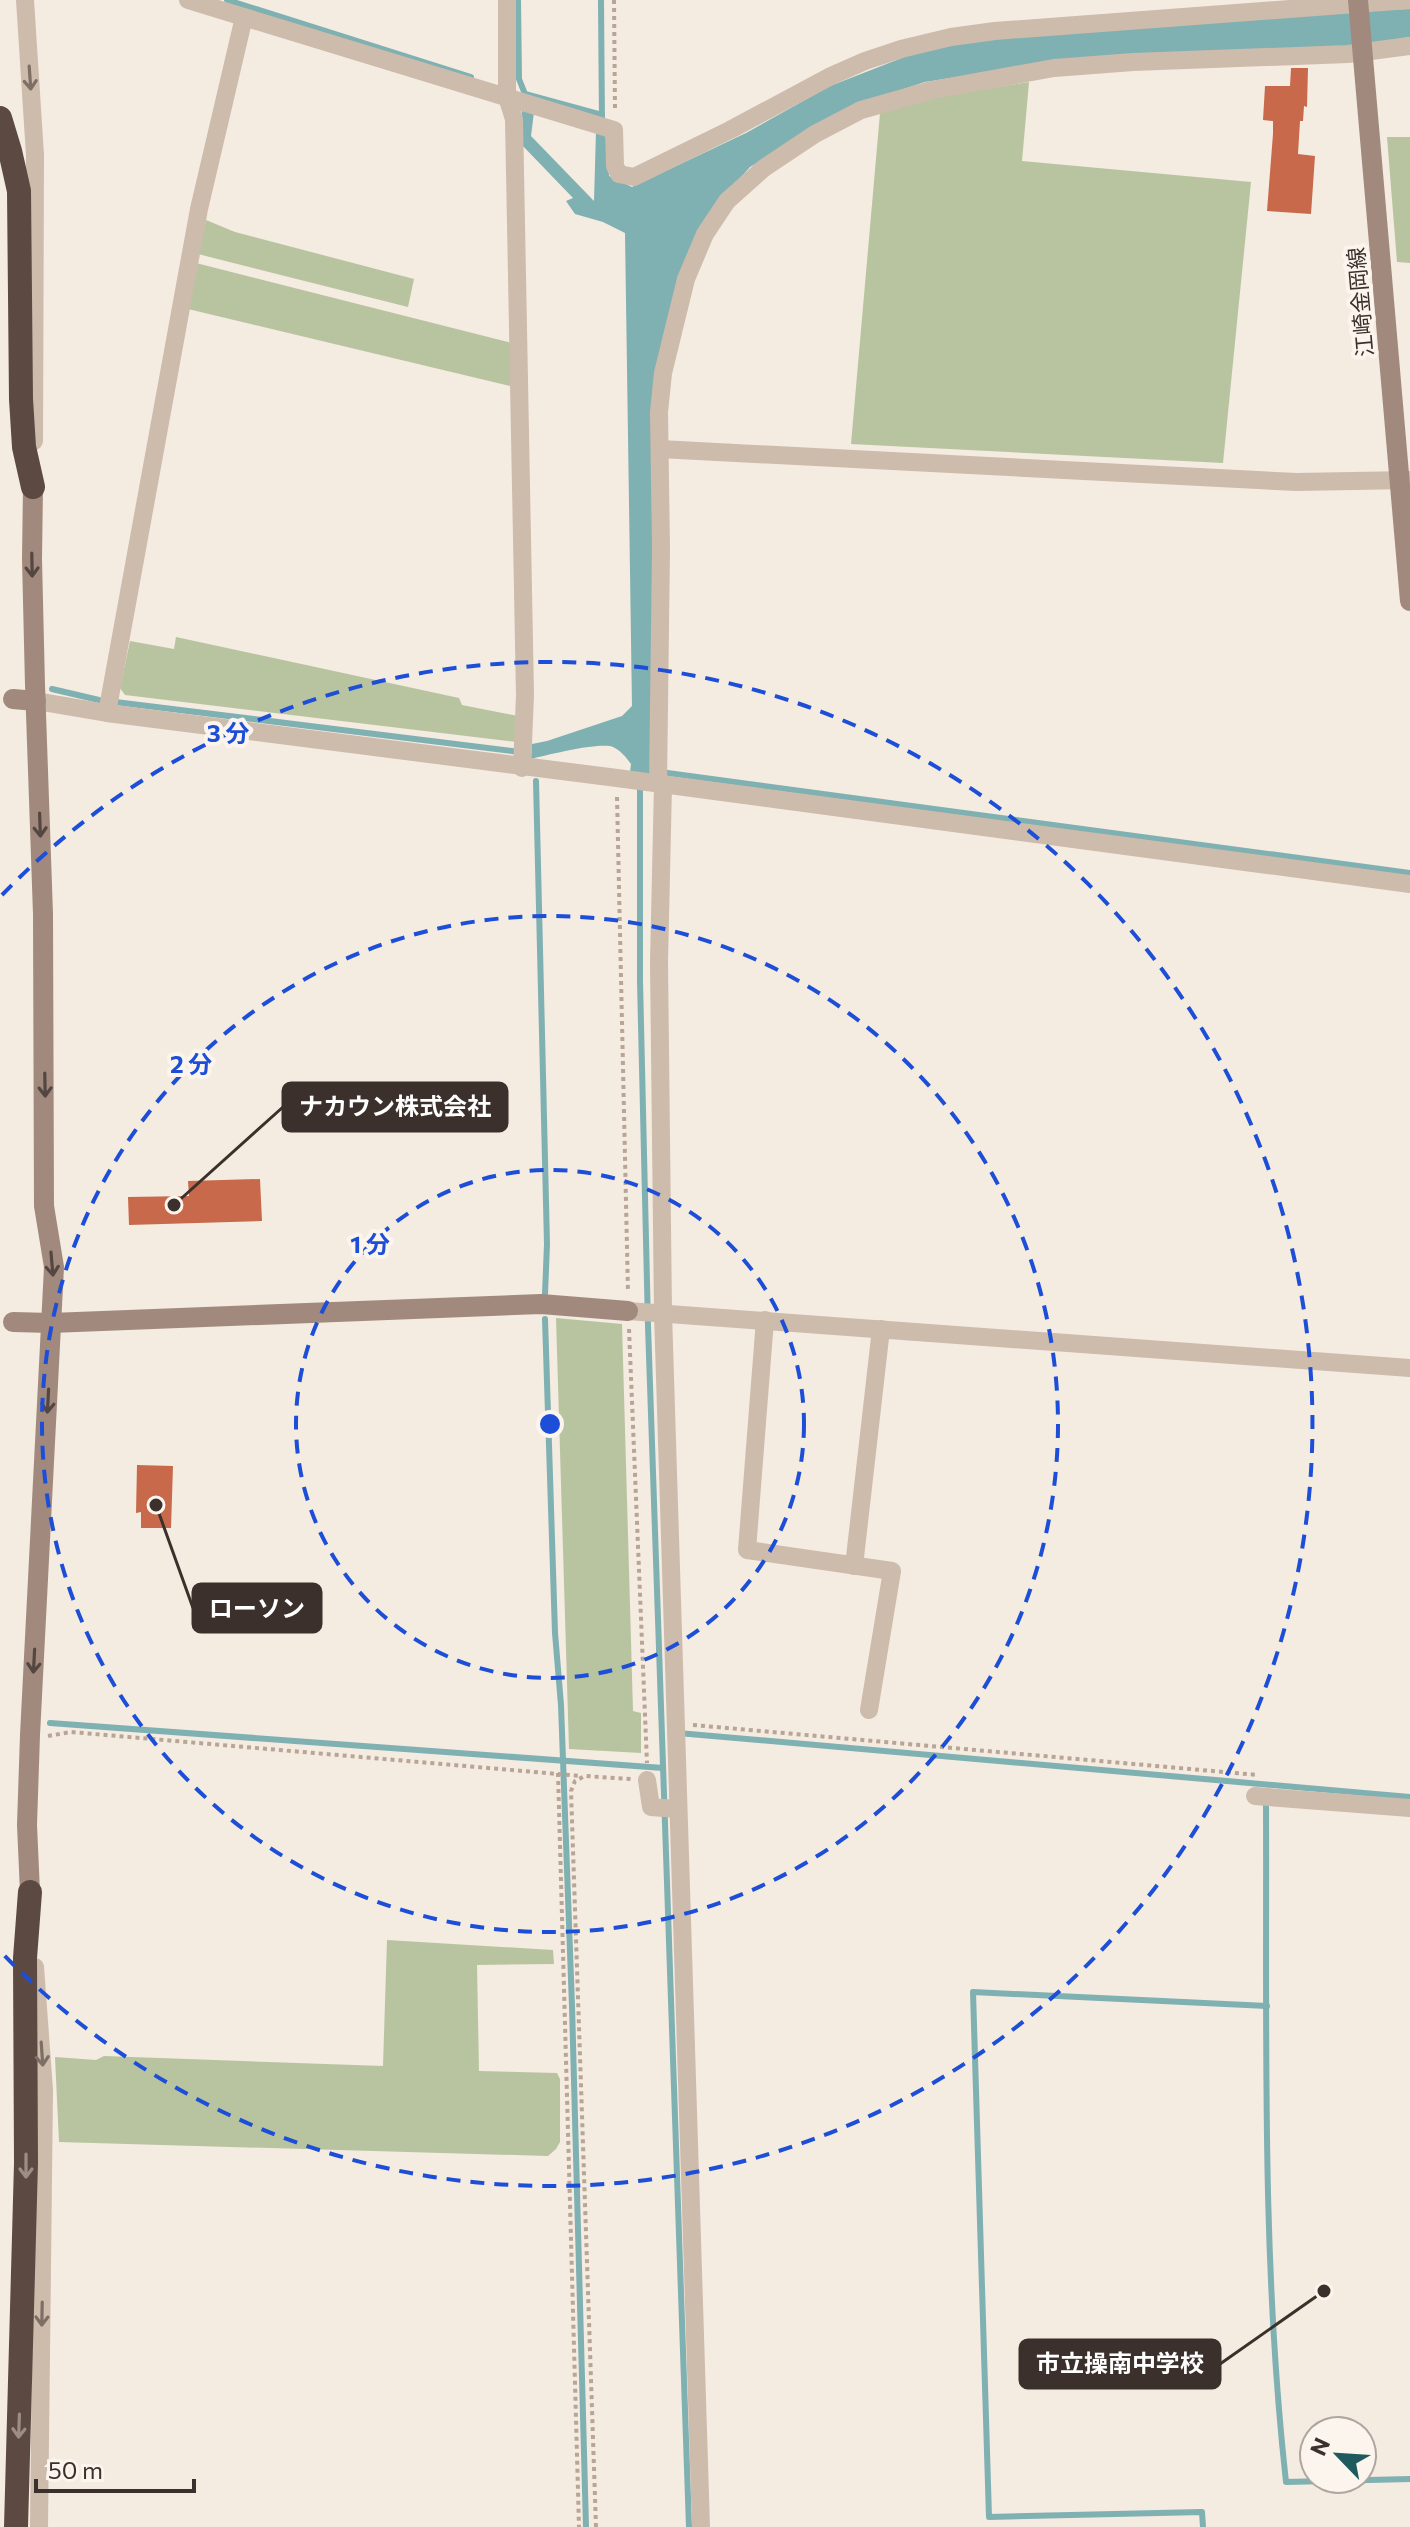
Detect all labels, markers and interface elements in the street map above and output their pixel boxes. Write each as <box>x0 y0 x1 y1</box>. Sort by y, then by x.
one-way arrow <box>23 64 38 91</box>
street label: 江崎金岡線 <box>1342 246 1378 358</box>
one-way arrow <box>24 551 40 578</box>
text: 3 分 <box>207 718 249 747</box>
one-way arrow <box>33 811 48 838</box>
text: 2 分 <box>170 1049 212 1078</box>
one-way arrow <box>37 1071 52 1098</box>
callout: ナカウン株式会社 <box>283 1083 507 1131</box>
text: ナカウン株式会社 <box>299 1091 491 1120</box>
text: 1 分 <box>350 1229 390 1258</box>
one-way arrow <box>45 1251 60 1277</box>
one-way arrow <box>40 1387 55 1414</box>
centre of rings <box>536 1410 564 1438</box>
callout: ローソン <box>193 1584 321 1632</box>
text: ローソン <box>209 1593 305 1622</box>
one-way arrow <box>26 1647 41 1674</box>
one-way arrow <box>35 2040 50 2067</box>
one-way arrow <box>18 2152 34 2179</box>
one-way arrow <box>35 2300 50 2327</box>
callout: 市立操南中学校 <box>1020 2340 1220 2388</box>
text: 市立操南中学校 <box>1036 2348 1204 2377</box>
one-way arrow <box>12 2412 27 2439</box>
north arrow <box>1298 2415 1378 2495</box>
text: N <box>1304 2433 1335 2460</box>
scale bar <box>36 2443 194 2493</box>
text: 50 m <box>48 2455 103 2484</box>

